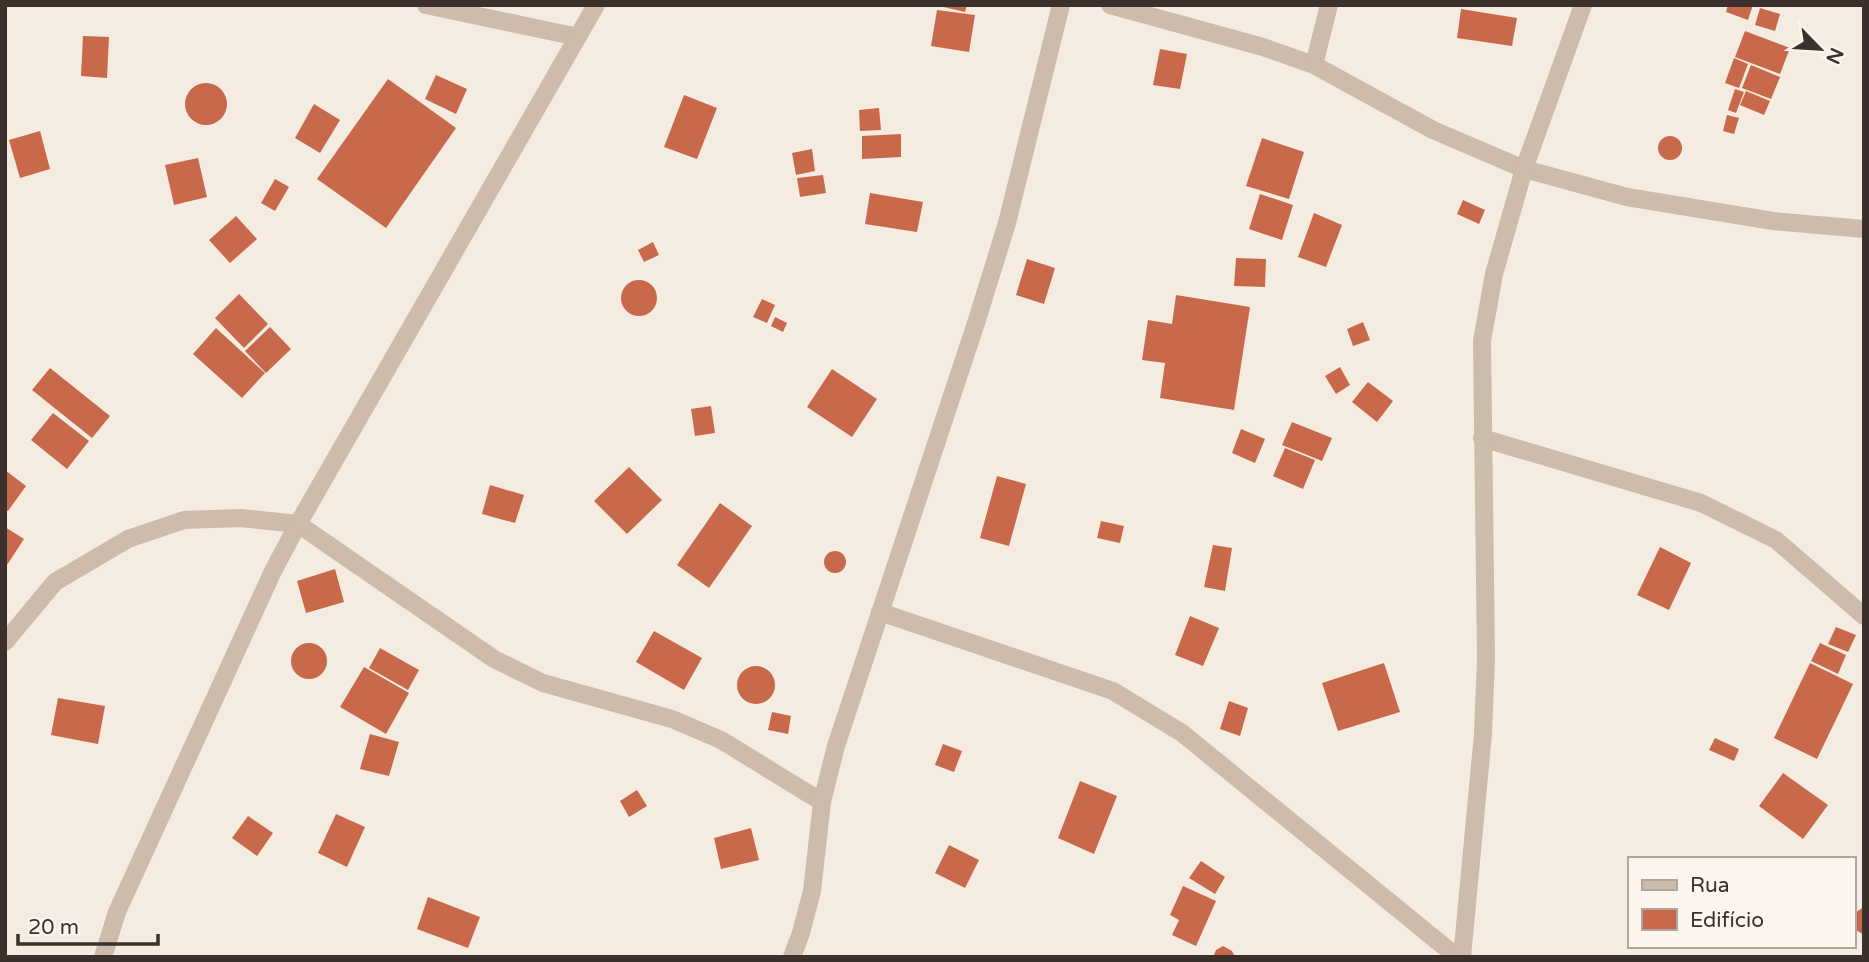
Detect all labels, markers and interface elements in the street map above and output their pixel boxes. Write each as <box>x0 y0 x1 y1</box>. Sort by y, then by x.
north arrow <box>1785 14 1855 84</box>
text: N <box>1821 44 1848 67</box>
legend <box>1628 857 1855 948</box>
text: Rua <box>1690 873 1730 898</box>
scale bar <box>18 902 158 946</box>
text: Edifício <box>1690 908 1764 933</box>
text: 20 m <box>28 915 79 940</box>

